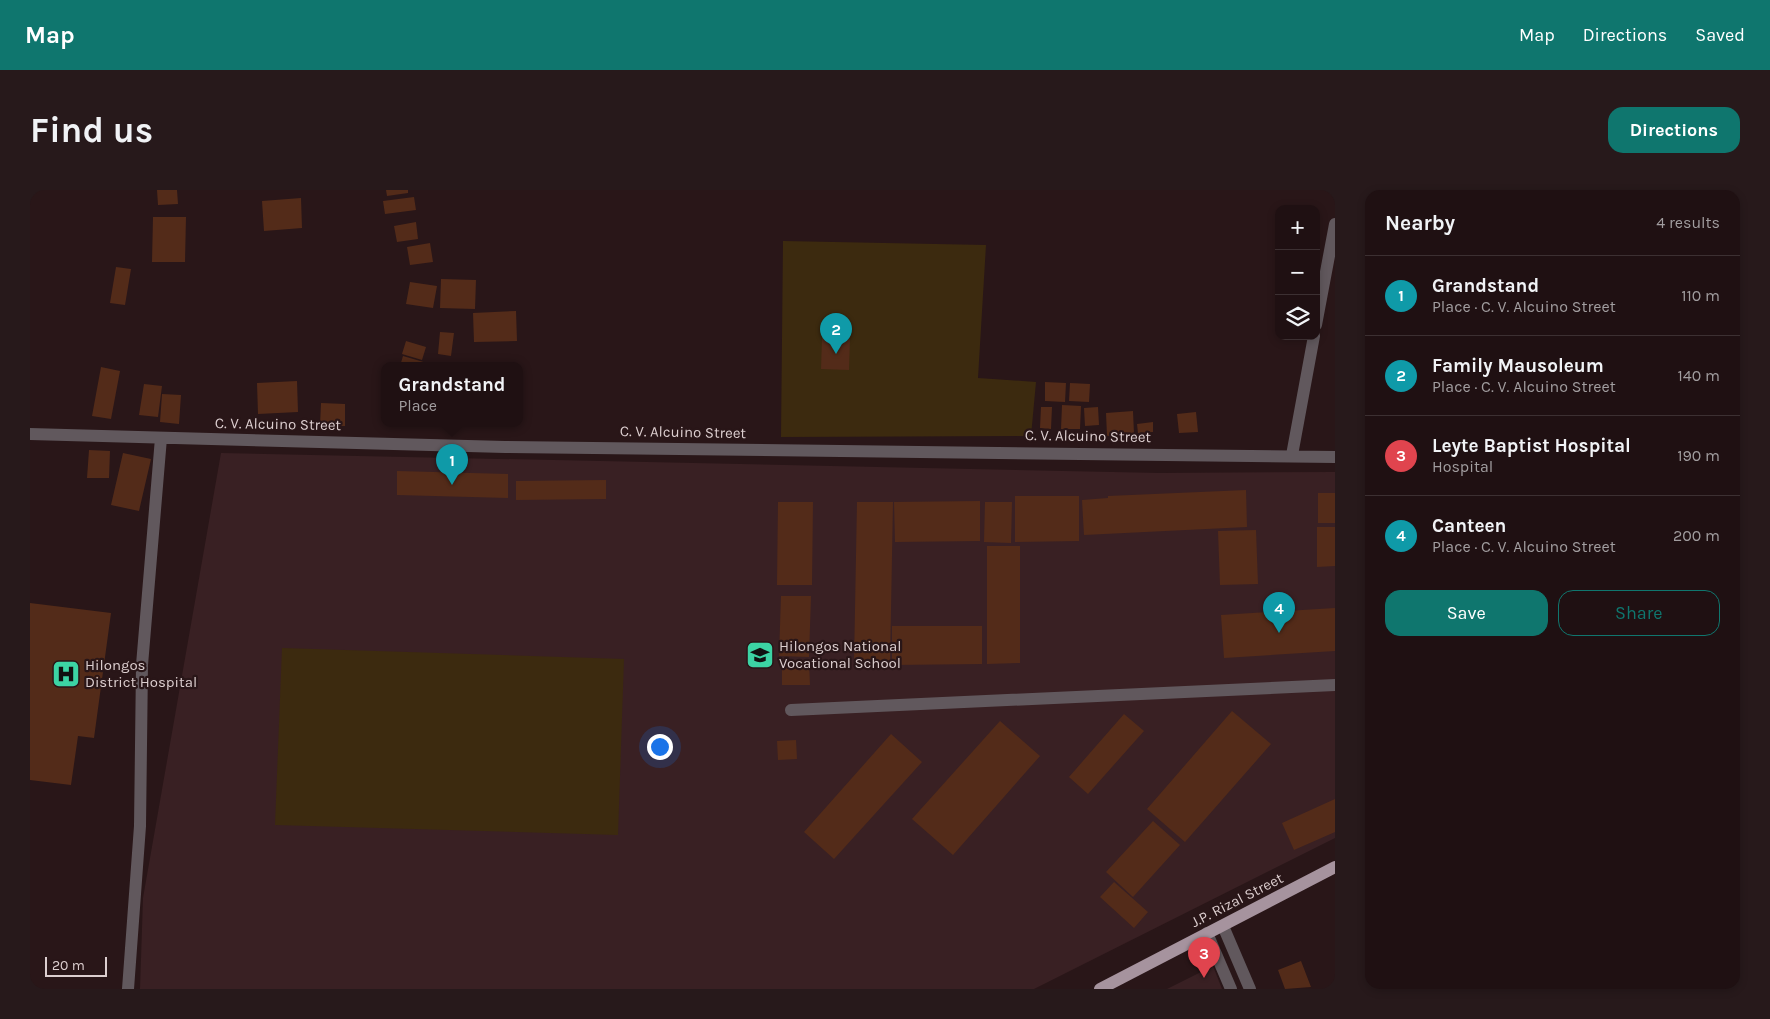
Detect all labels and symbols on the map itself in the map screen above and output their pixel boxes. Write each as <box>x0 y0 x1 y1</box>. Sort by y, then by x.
pin: 2 <box>820 313 852 354</box>
street label: C. V. Alcuino Street <box>215 414 342 434</box>
street label: C. V. Alcuino Street <box>620 422 747 442</box>
street label: C. V. Alcuino Street <box>1025 426 1152 446</box>
pin: 1 <box>436 444 468 485</box>
pin: 4 <box>1263 592 1295 633</box>
place label: Hilongos National Vocational School <box>779 637 901 672</box>
school or university icon: Hilongos National Vocational School <box>745 640 775 670</box>
place label: Hilongos District Hospital <box>85 656 197 691</box>
hospital icon: Hilongos District Hospital <box>51 659 81 689</box>
your location <box>647 734 673 760</box>
street label: J.P. Rizal Street <box>1188 869 1287 931</box>
pin: 3 <box>1188 937 1220 978</box>
scale bar <box>45 954 108 977</box>

